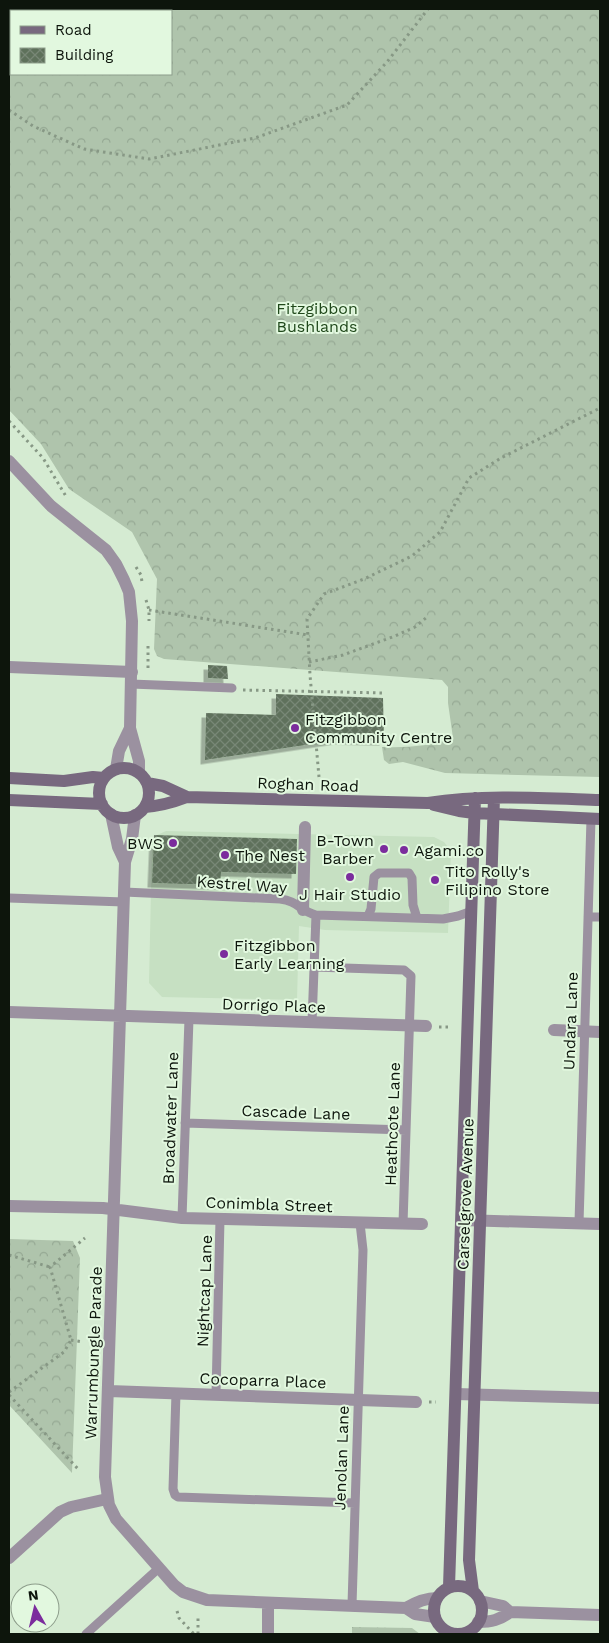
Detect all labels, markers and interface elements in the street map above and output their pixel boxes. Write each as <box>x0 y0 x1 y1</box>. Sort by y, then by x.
legend <box>10 10 172 75</box>
text: Road <box>55 21 92 39</box>
text: Building <box>55 46 113 64</box>
park label: Fitzgibbon Bushlands <box>276 299 358 336</box>
place label: Fitzgibbon Community Centre <box>305 710 452 747</box>
marker: Fitzgibbon Community Centre <box>289 722 301 734</box>
street label: Roghan Road <box>257 773 359 796</box>
place label: B-Town Barber <box>316 831 374 868</box>
place label: BWS <box>127 834 163 853</box>
marker: BWS <box>167 837 179 849</box>
place label: Agami.co <box>414 841 484 860</box>
marker: B-Town Barber <box>378 843 390 855</box>
marker: Agami.co <box>398 844 410 856</box>
place label: The Nest <box>235 846 305 865</box>
marker: The Nest <box>219 849 231 861</box>
place label: Tito Rolly's Filipino Store <box>445 862 549 899</box>
marker: J Hair Studio <box>344 871 356 883</box>
street label: Kestrel Way <box>196 872 289 897</box>
marker: Tito Rolly's Filipino Store <box>429 874 441 886</box>
place label: J Hair Studio <box>299 885 401 904</box>
place label: Fitzgibbon Early Learning <box>234 936 345 973</box>
marker: Fitzgibbon Early Learning <box>218 948 230 960</box>
street label: Undara Lane <box>559 971 582 1071</box>
street label: Dorrigo Place <box>222 994 326 1017</box>
street label: Broadwater Lane <box>159 1051 182 1185</box>
street label: Heathcote Lane <box>381 1062 404 1186</box>
street label: Cascade Lane <box>241 1101 351 1124</box>
street label: Carselgrove Avenue <box>453 1118 478 1270</box>
street label: Conimbla Street <box>205 1193 333 1216</box>
street label: Nightcap Lane <box>193 1235 216 1347</box>
street label: Warrumbungle Parade <box>81 1266 106 1440</box>
street label: Cocoparra Place <box>199 1369 327 1392</box>
street label: Jenolan Lane <box>330 1405 353 1511</box>
north arrow <box>10 1583 60 1633</box>
text: N <box>27 1586 39 1604</box>

